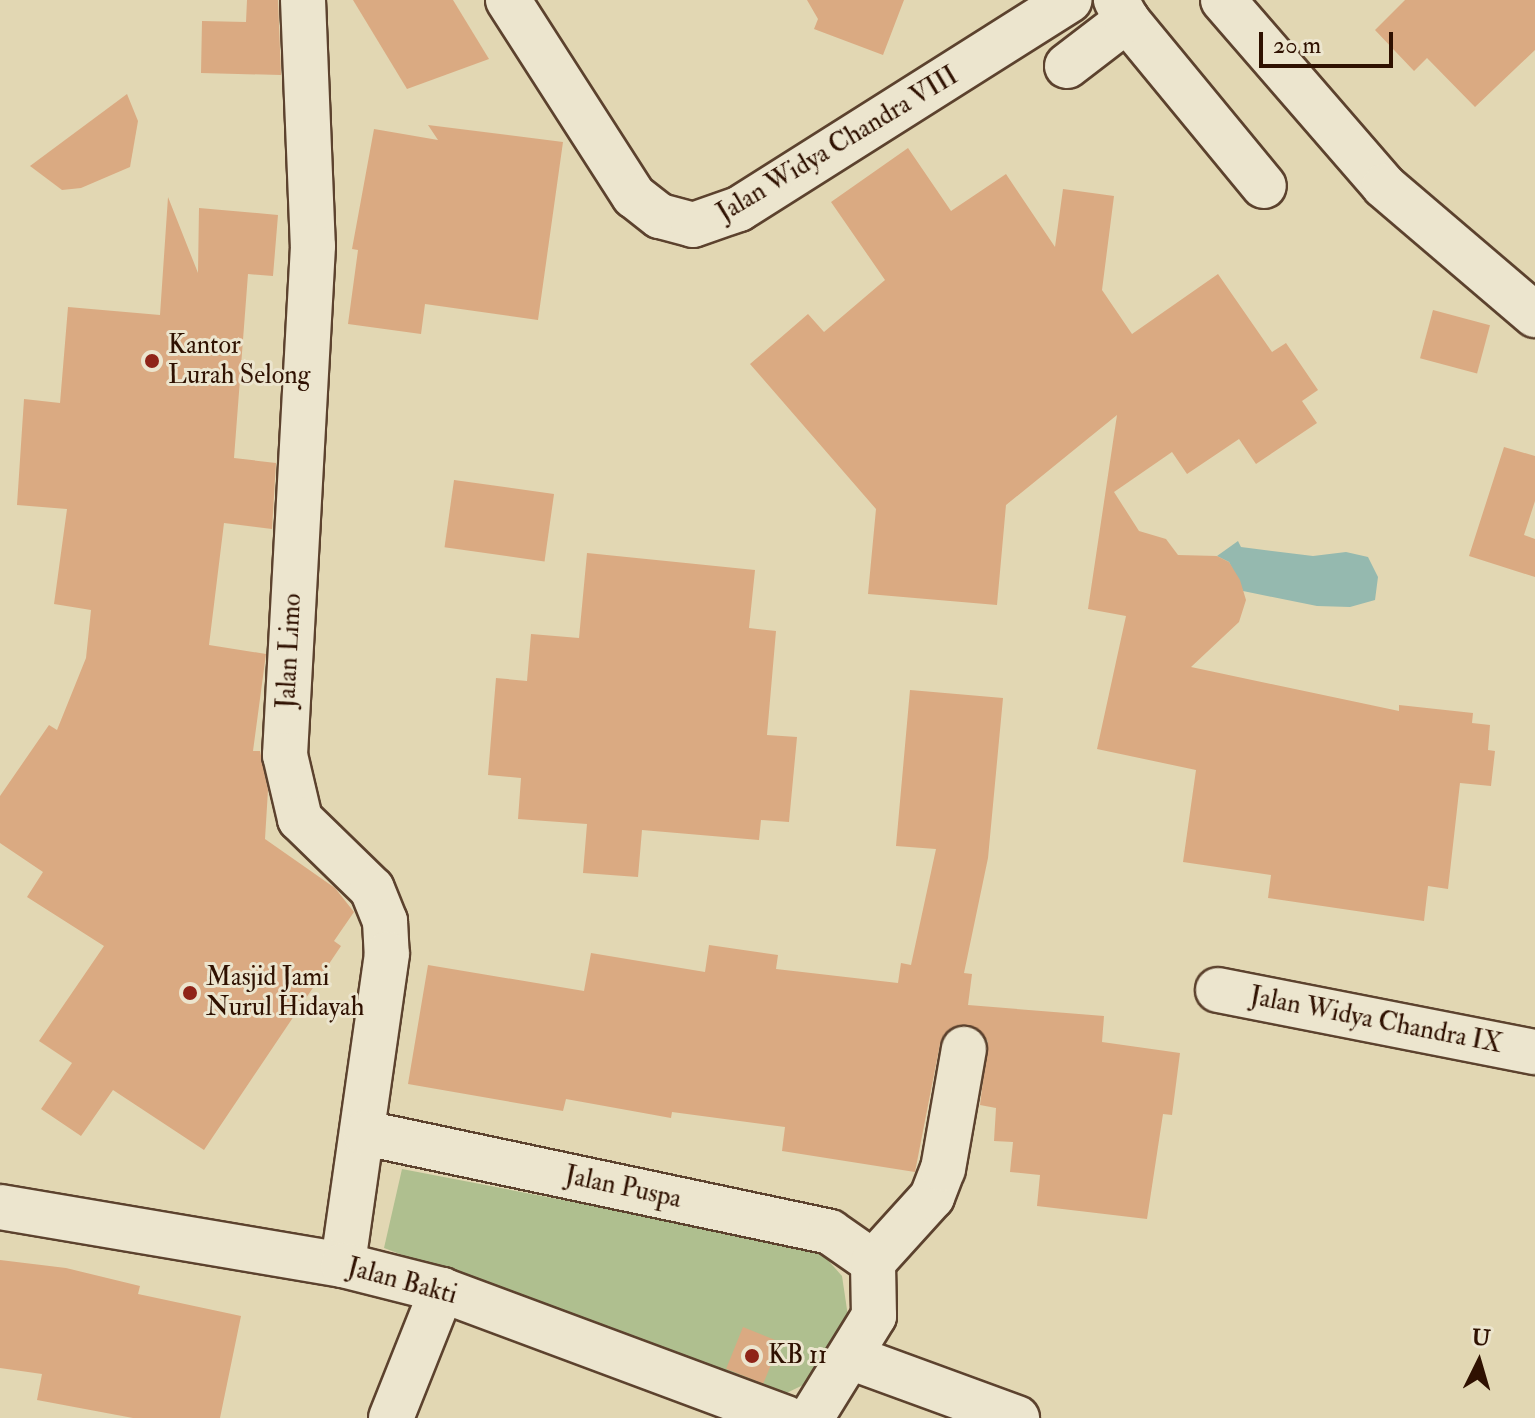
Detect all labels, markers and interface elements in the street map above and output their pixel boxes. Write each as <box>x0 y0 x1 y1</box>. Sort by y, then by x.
scale bar <box>1263 16 1397 66</box>
text: 20 m <box>1273 30 1321 61</box>
street label: Jalan Widya Chandra VIII <box>712 61 964 229</box>
place label: Kantor Lurah Selong <box>168 330 310 392</box>
marker: Kantor Lurah Selong <box>143 352 161 370</box>
street label: Jalan Limo <box>271 593 309 709</box>
place label: Masjid Jami Nurul Hidayah <box>206 962 364 1024</box>
street label: Jalan Widya Chandra IX <box>1247 981 1505 1061</box>
marker: Masjid Jami Nurul Hidayah <box>181 984 199 1002</box>
street label: Jalan Puspa <box>562 1160 684 1216</box>
street label: Jalan Bakti <box>344 1252 460 1312</box>
north arrow <box>1439 1322 1519 1402</box>
text: U <box>1471 1323 1491 1353</box>
place label: KB 11 <box>768 1340 827 1372</box>
marker: KB 11 <box>743 1347 761 1365</box>

